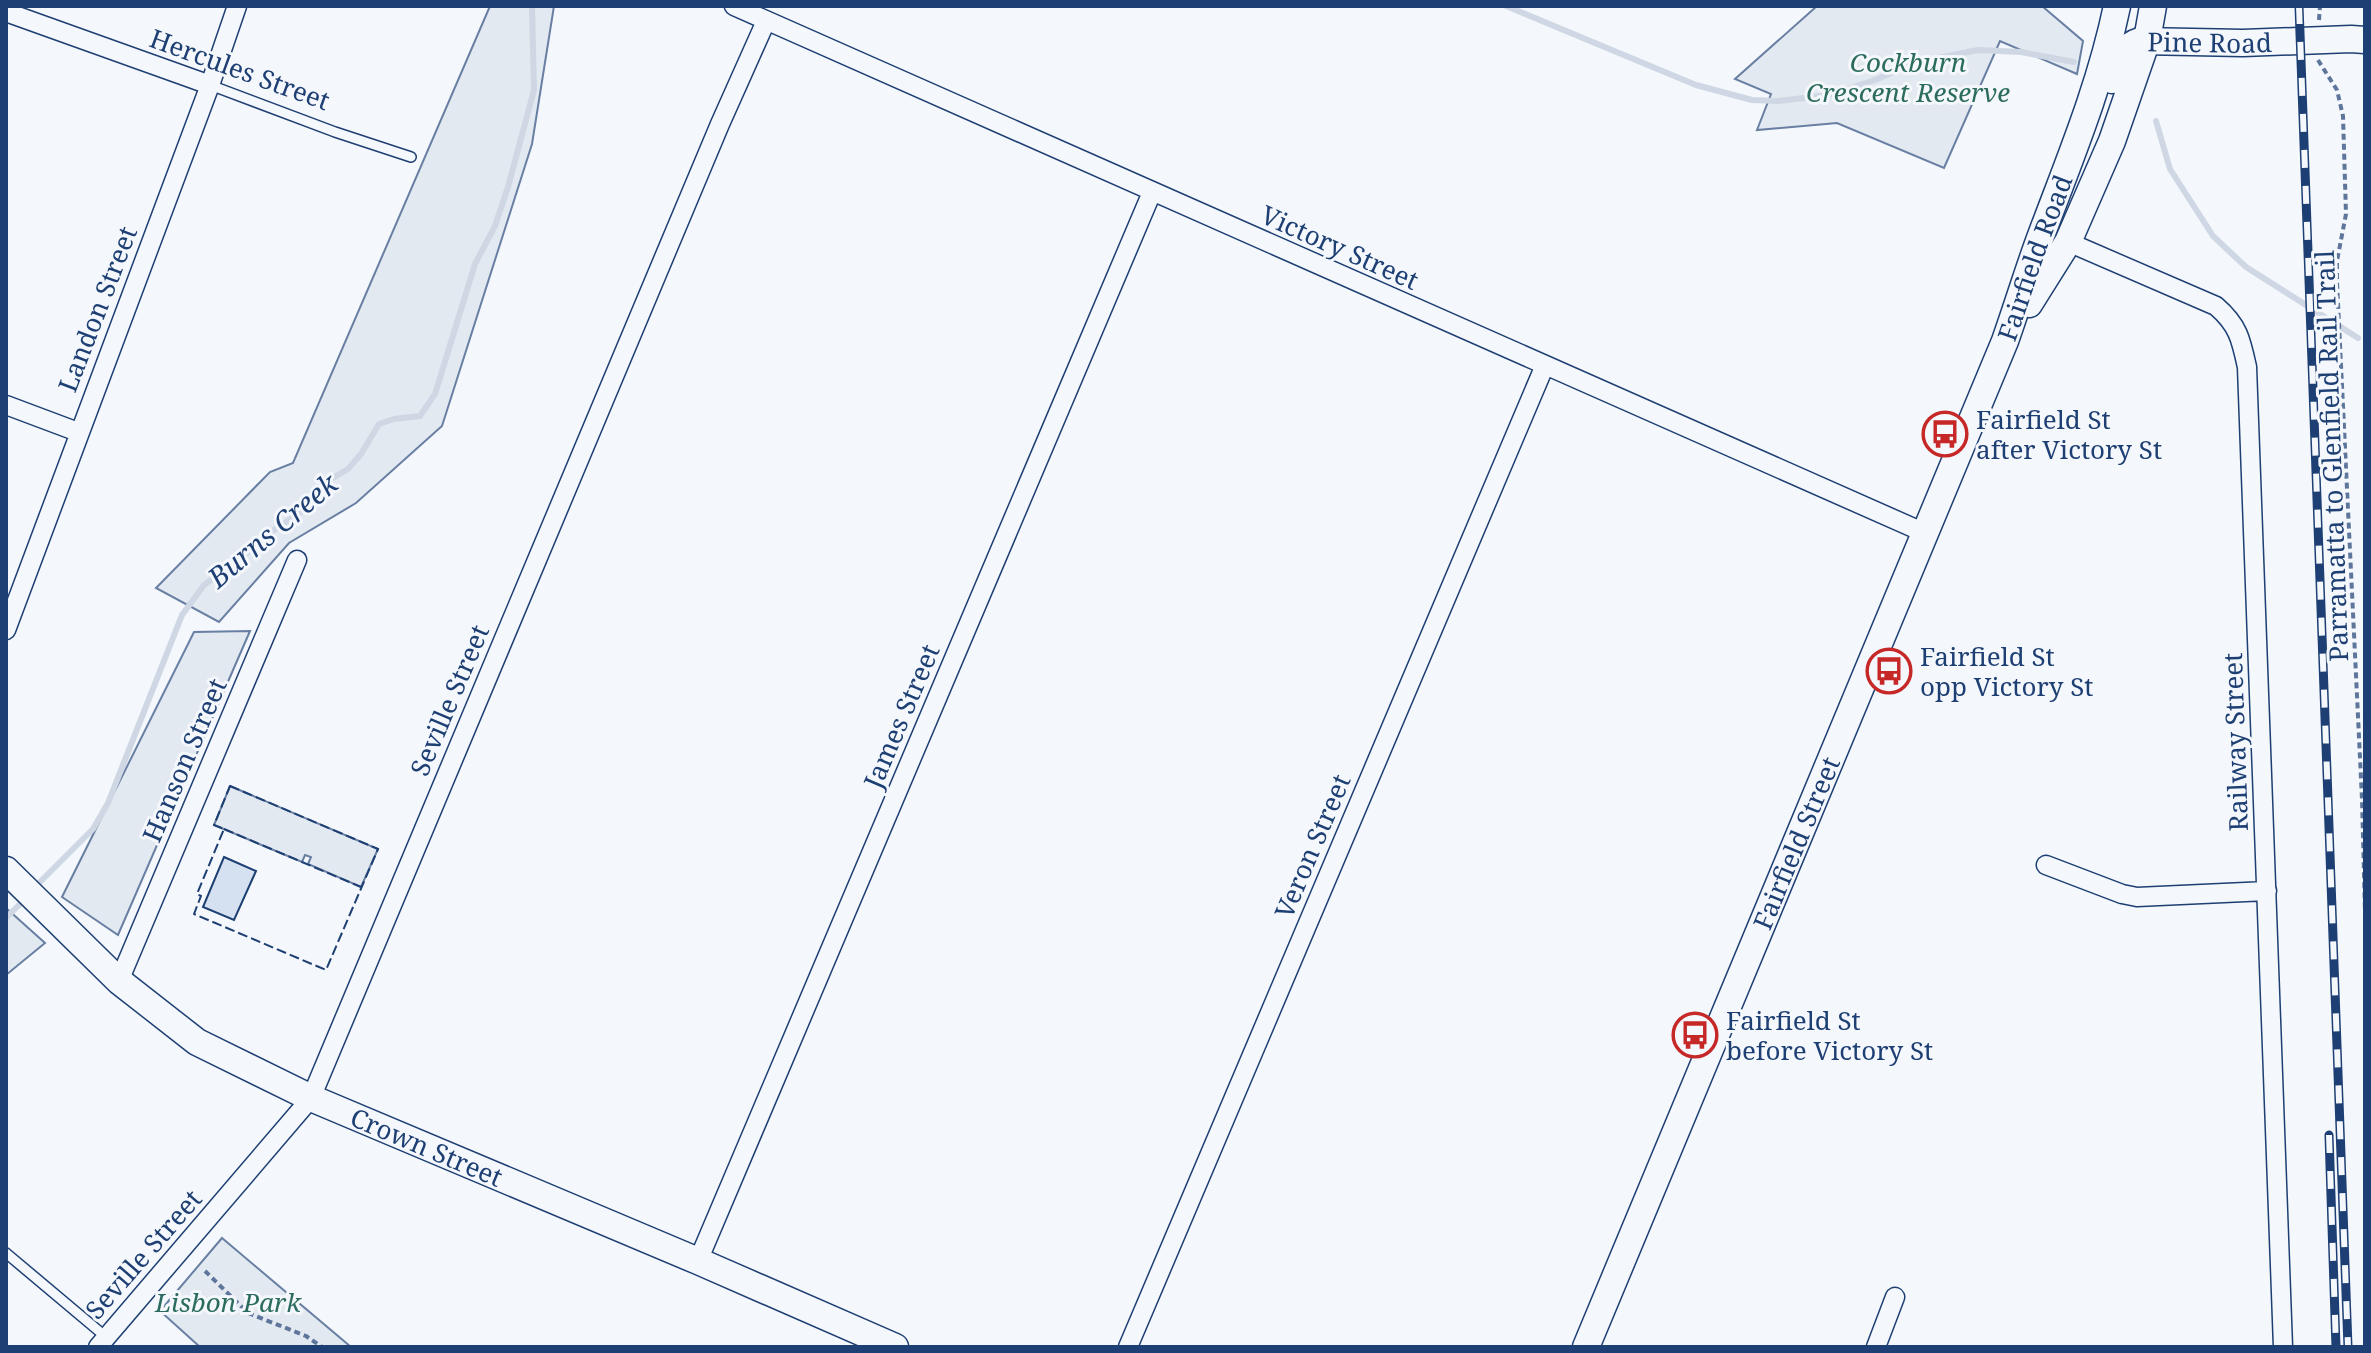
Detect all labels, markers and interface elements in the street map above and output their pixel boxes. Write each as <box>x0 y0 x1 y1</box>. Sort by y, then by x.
street label: Hercules Street <box>145 20 335 118</box>
street label: Pine Road <box>2147 23 2272 61</box>
park label: Cockburn Crescent Reserve <box>1806 44 2010 110</box>
street label: Fairfield Road <box>1988 169 2081 346</box>
street label: Victory Street <box>1255 196 1425 298</box>
street label: Landon Street <box>49 221 145 397</box>
street label: Parramatta to Glenfield Rail Trail <box>2306 250 2356 662</box>
place label: Fairfield St after Victory St <box>1976 401 2162 467</box>
bus stop icon: Fairfield St after Victory St <box>1921 410 1969 458</box>
water label: Burns Creek <box>198 464 346 596</box>
street label: Seville Street <box>401 619 497 781</box>
street label: James Street <box>854 638 948 795</box>
place label: Fairfield St opp Victory St <box>1920 638 2094 704</box>
bus stop icon: Fairfield St opp Victory St <box>1865 647 1913 695</box>
street label: Railway Street <box>2214 652 2256 832</box>
street label: Hanson Street <box>133 673 235 847</box>
street label: Fairfield Street <box>1744 751 1848 935</box>
street label: Veron Street <box>1266 768 1358 924</box>
place label: Fairfield St before Victory St <box>1726 1002 1933 1068</box>
bus stop icon: Fairfield St before Victory St <box>1671 1011 1719 1059</box>
street label: Crown Street <box>345 1099 508 1195</box>
street label: Seville Street <box>77 1182 209 1326</box>
park label: Lisbon Park <box>154 1284 302 1320</box>

